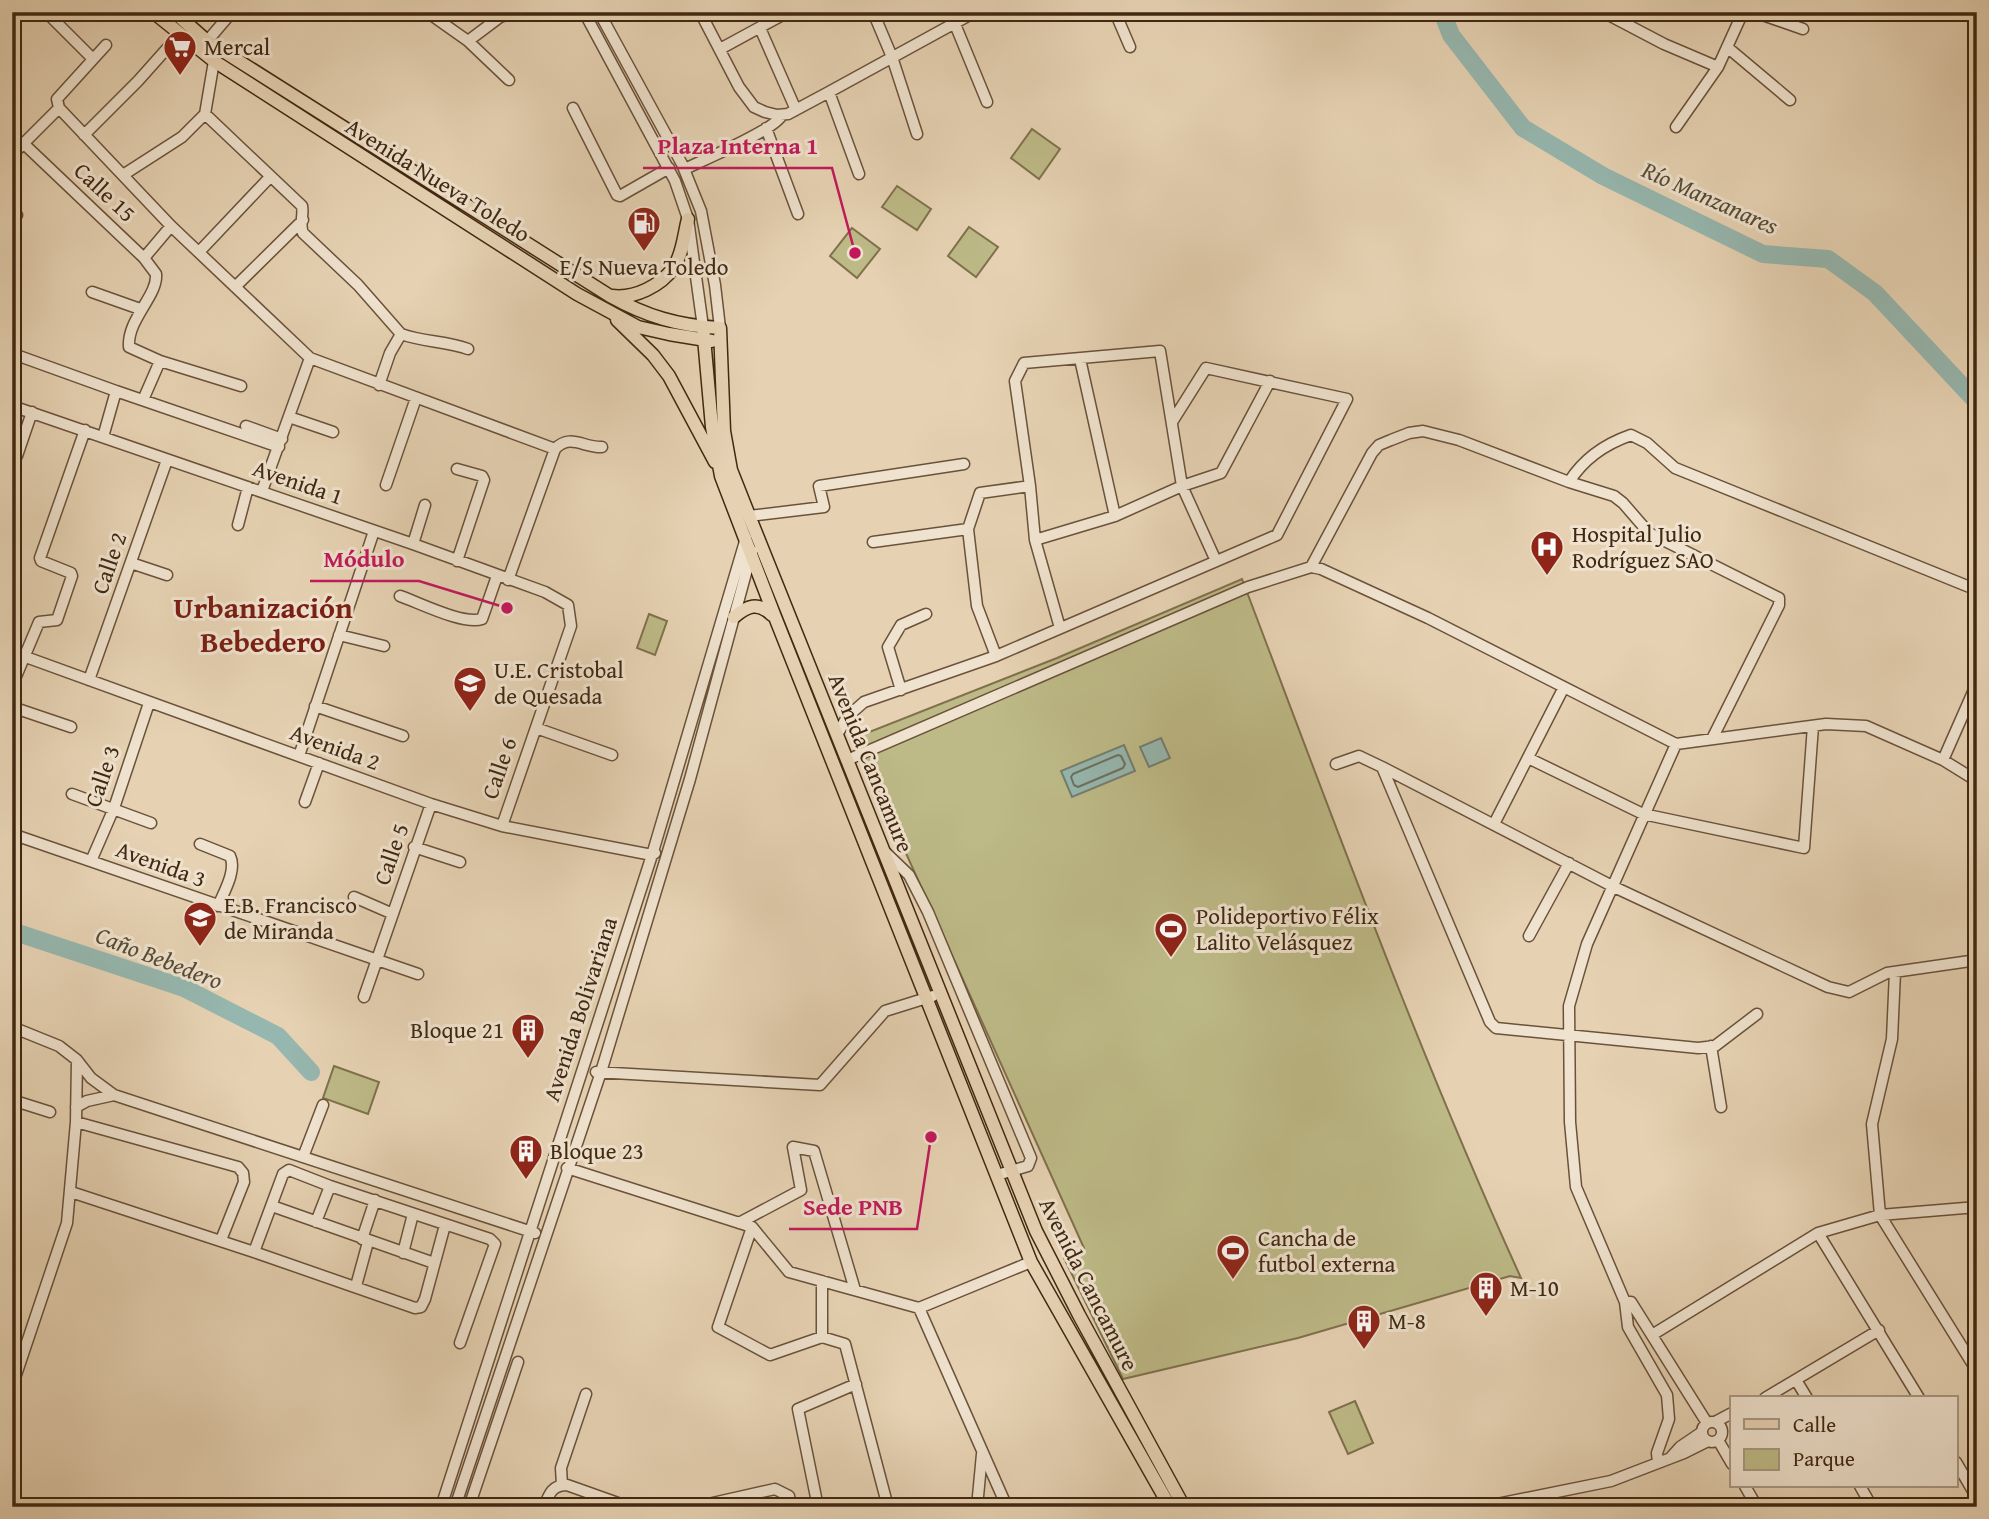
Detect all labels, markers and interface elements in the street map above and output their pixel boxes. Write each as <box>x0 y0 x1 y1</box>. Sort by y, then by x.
supermarket icon: Mercal <box>161 28 199 77</box>
place label: Mercal <box>204 30 270 63</box>
street label: Avenida Nueva Toledo <box>339 109 537 250</box>
callout: Plaza Interna 1 <box>643 123 832 168</box>
text: Plaza Interna 1 <box>657 128 819 163</box>
water label: Río Manzanares <box>1636 152 1784 243</box>
street label: Calle 15 <box>67 154 144 229</box>
fuel station icon: E/S Nueva Toledo <box>625 204 663 253</box>
place label: E/S Nueva Toledo <box>560 250 728 283</box>
street label: Avenida 1 <box>249 451 348 512</box>
place label: Hospital Julio Rodríguez SAO <box>1572 517 1714 576</box>
street label: Calle 2 <box>83 528 134 598</box>
hospital icon: Hospital Julio Rodríguez SAO <box>1528 528 1566 577</box>
callout: Módulo <box>310 536 419 581</box>
text: Módulo <box>323 541 405 576</box>
district label: Urbanización Bebedero <box>173 585 353 663</box>
place label: U.E. Cristobal de Quesada <box>494 653 624 712</box>
school or university icon: U.E. Cristobal de Quesada <box>451 664 489 713</box>
street label: Avenida Cancamure <box>820 668 922 857</box>
street label: Avenida 2 <box>286 715 385 778</box>
street label: Calle 6 <box>473 733 524 803</box>
street label: Calle 3 <box>76 741 127 811</box>
street label: Calle 5 <box>365 819 416 889</box>
street label: Avenida 3 <box>112 832 211 895</box>
place label: E.B. Francisco de Miranda <box>224 888 357 947</box>
school or university icon: E.B. Francisco de Miranda <box>181 899 219 948</box>
place label: Polideportivo Félix Lalito Velásquez <box>1196 899 1379 958</box>
sports icon: Polideportivo Félix Lalito Velásquez <box>1152 910 1190 959</box>
street label: Avenida Bolivariana <box>534 912 625 1105</box>
water label: Caño Bebedero <box>91 917 228 998</box>
building icon: Bloque 21 <box>509 1011 547 1060</box>
place label: Bloque 21 <box>410 1013 504 1046</box>
building icon: Bloque 23 <box>507 1132 545 1181</box>
place label: Bloque 23 <box>550 1134 644 1167</box>
callout: Sede PNB <box>789 1184 917 1229</box>
text: Sede PNB <box>803 1189 903 1224</box>
street label: Avenida Cancamure <box>1031 1191 1147 1376</box>
place label: Cancha de futbol externa <box>1258 1221 1396 1280</box>
sports icon: Cancha de futbol externa <box>1214 1232 1252 1281</box>
building icon: M-10 <box>1467 1269 1505 1318</box>
place label: M-10 <box>1510 1271 1559 1304</box>
building icon: M-8 <box>1345 1302 1383 1351</box>
place label: M-8 <box>1388 1304 1426 1337</box>
legend <box>1730 1396 1958 1488</box>
text: Calle <box>1793 1409 1836 1440</box>
text: Parque <box>1793 1443 1855 1474</box>

